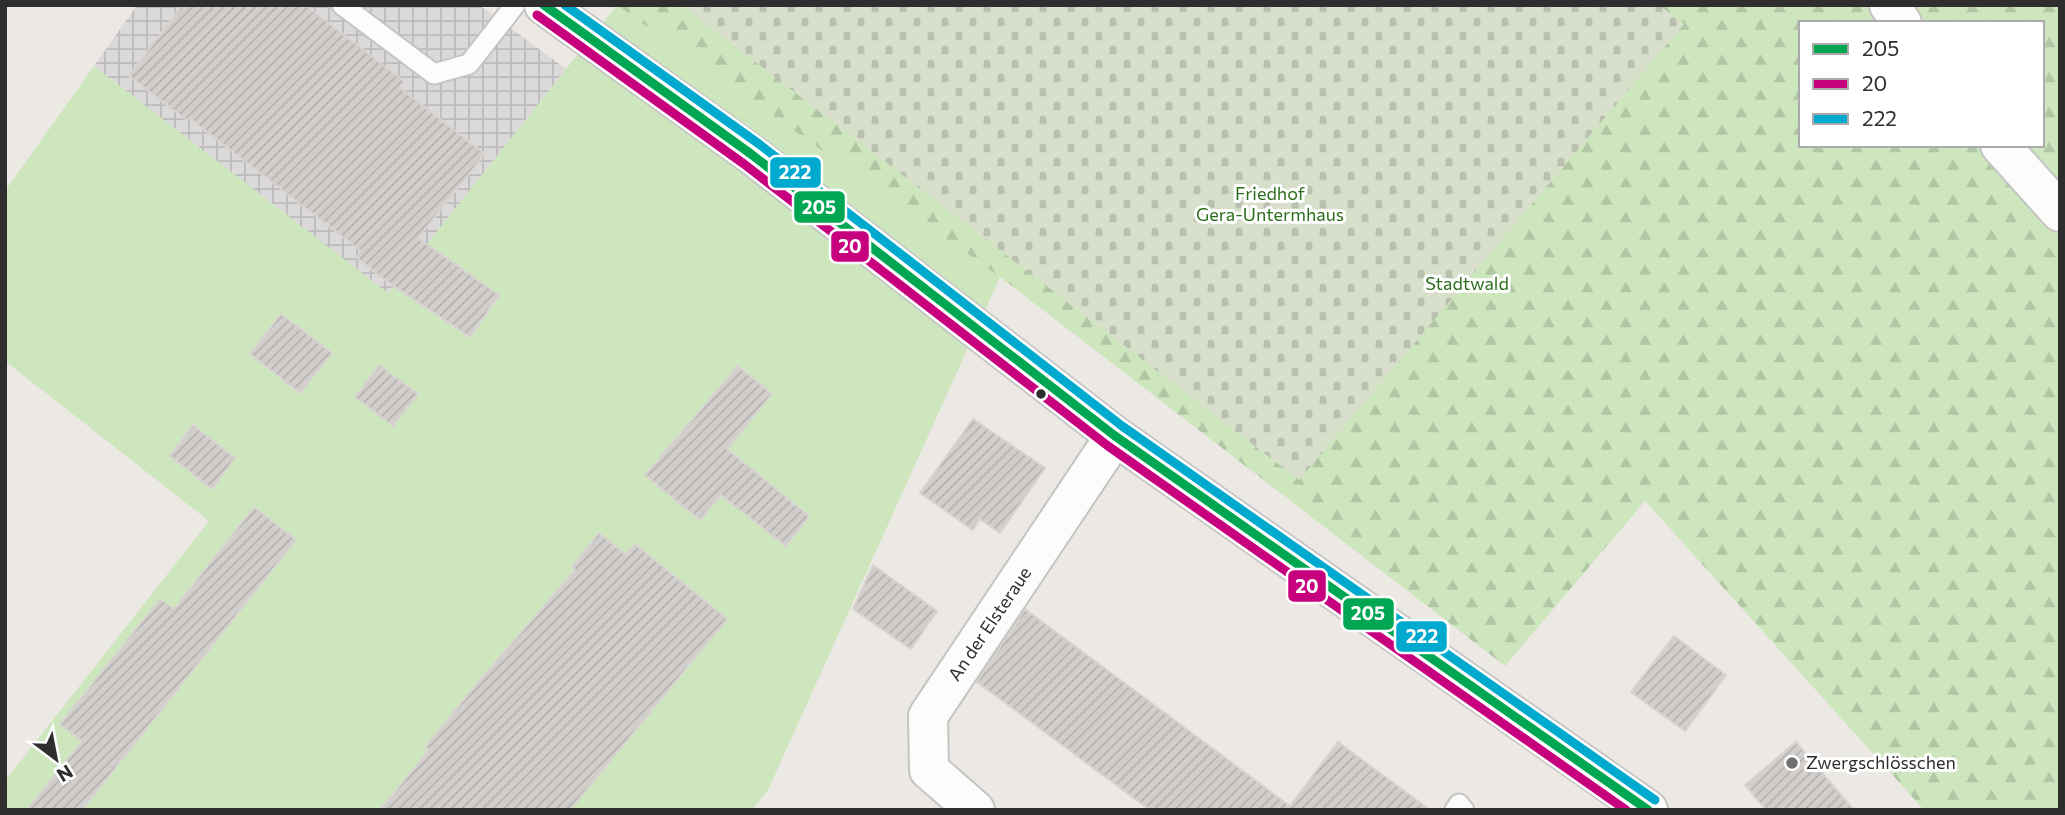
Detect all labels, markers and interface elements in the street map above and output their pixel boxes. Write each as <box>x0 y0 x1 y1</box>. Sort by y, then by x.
legend <box>1799 21 2044 147</box>
text: 205 <box>1862 35 1899 60</box>
text: 20 <box>1862 70 1887 95</box>
text: 222 <box>1862 105 1897 130</box>
line badge: 222 <box>769 156 822 189</box>
text: 222 <box>779 160 811 183</box>
park label: Friedhof Gera-Untermhaus <box>1196 182 1344 225</box>
line badge: 205 <box>793 190 846 224</box>
text: 205 <box>802 195 836 218</box>
line badge: 20 <box>830 230 870 263</box>
text: 20 <box>838 234 862 257</box>
park label: Stadtwald <box>1425 272 1509 294</box>
unlabelled marker <box>1034 387 1048 401</box>
street label: An der Elsteraue <box>943 562 1035 685</box>
line badge: 20 <box>1287 569 1327 603</box>
text: 20 <box>1295 574 1319 597</box>
line badge: 205 <box>1342 597 1395 631</box>
text: 205 <box>1351 601 1385 624</box>
line badge: 222 <box>1395 620 1448 653</box>
text: 222 <box>1406 624 1438 647</box>
north arrow <box>21 724 91 794</box>
place label: Zwergschlösschen <box>1806 751 1956 773</box>
marker: Zwergschlösschen <box>1784 755 1800 771</box>
text: N <box>53 760 77 787</box>

